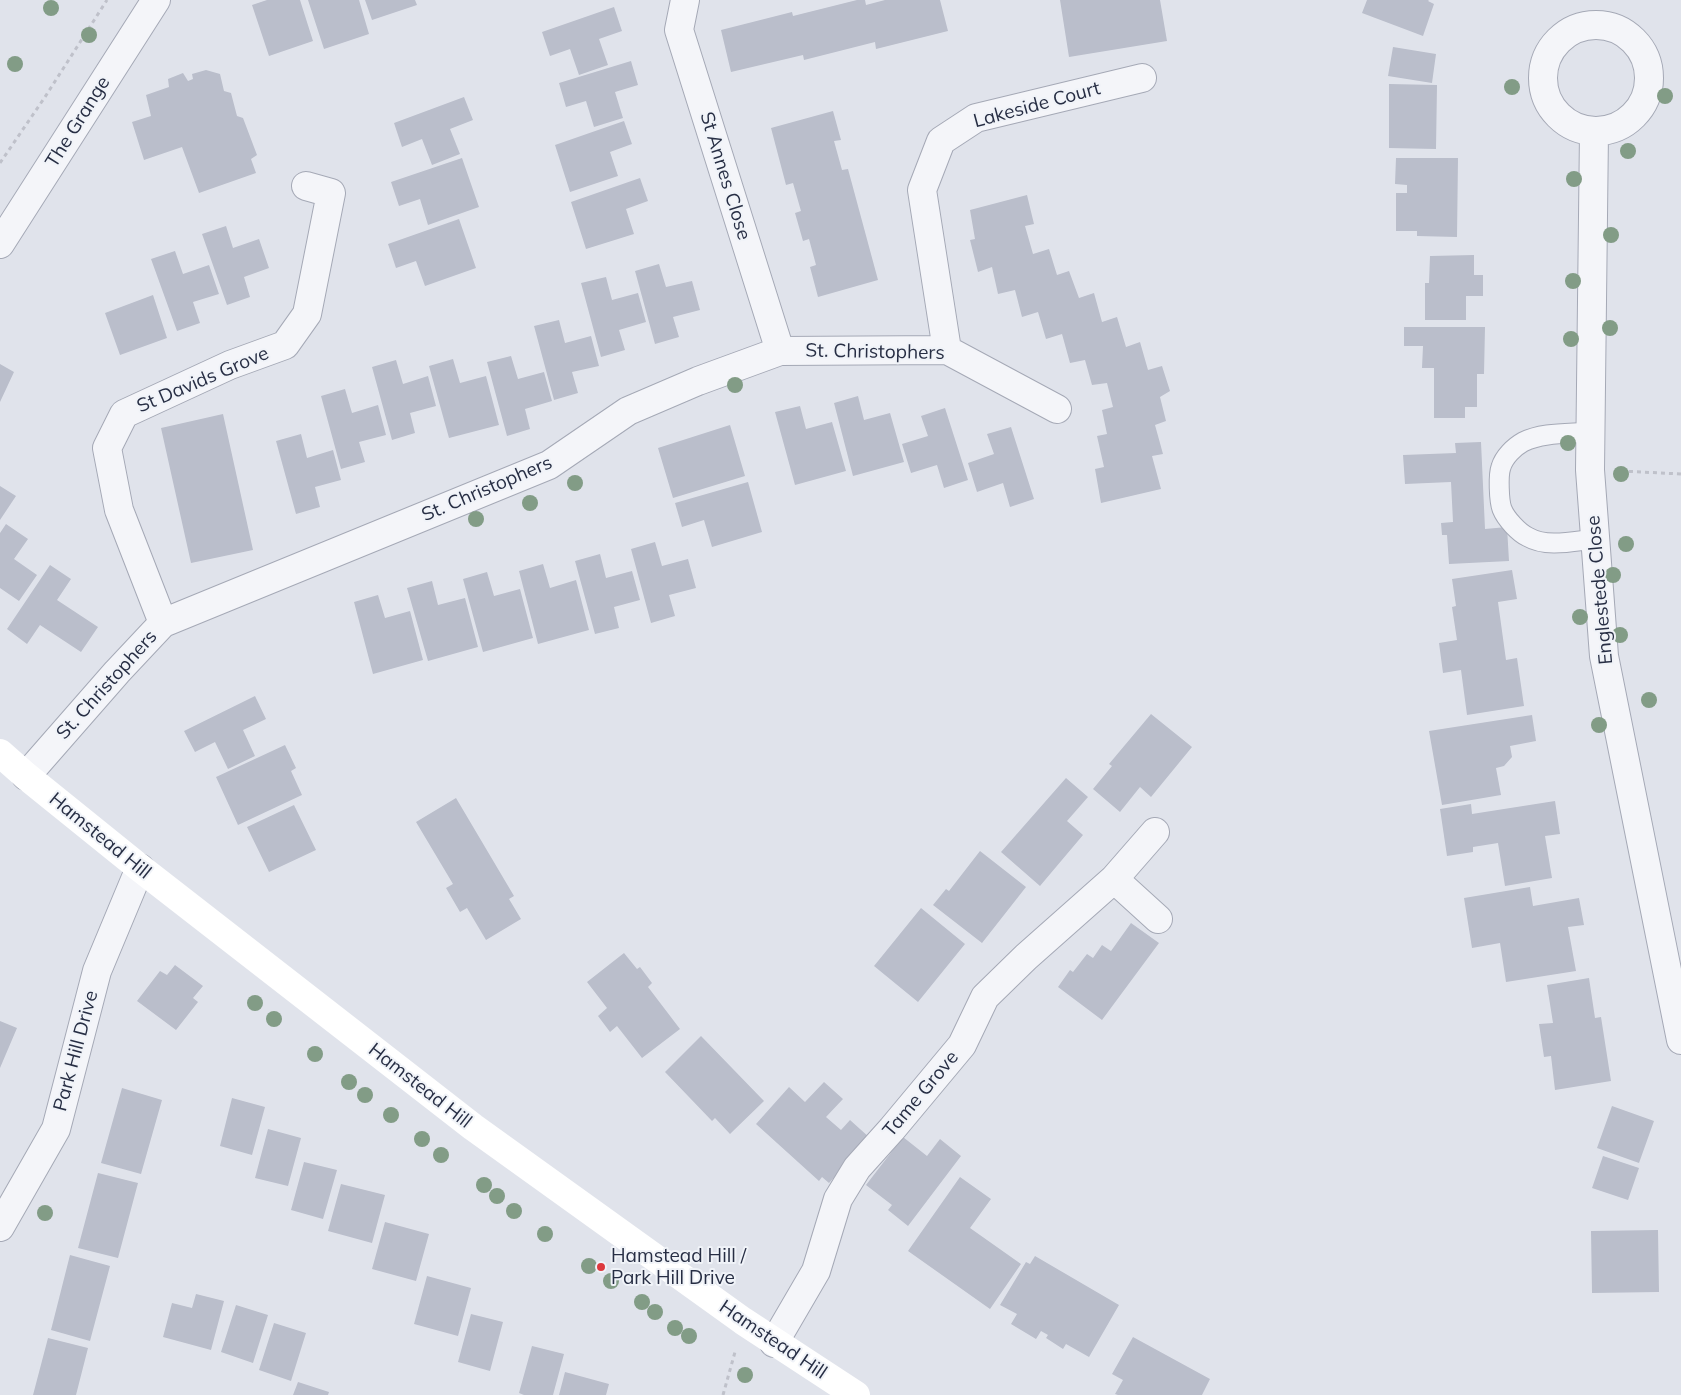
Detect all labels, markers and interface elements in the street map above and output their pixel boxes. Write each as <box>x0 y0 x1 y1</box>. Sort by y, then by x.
street label: The Grange <box>41 72 115 172</box>
street label: Lakeside Court <box>971 77 1103 133</box>
street label: St Annes Close <box>695 109 755 243</box>
street label: St. Christophers <box>805 339 945 365</box>
street label: St Davids Grove <box>134 342 272 418</box>
street label: St. Christophers <box>418 451 556 527</box>
street label: Englestede Close <box>1582 514 1618 666</box>
street label: St. Christophers <box>52 626 162 744</box>
street label: Hamstead Hill <box>44 788 156 884</box>
street label: Park Hill Drive <box>49 988 103 1114</box>
street label: Hamstead Hill <box>364 1039 476 1133</box>
street label: Tame Grove <box>879 1046 963 1142</box>
place label: Hamstead Hill / Park Hill Drive <box>611 1245 746 1289</box>
marker: Hamstead Hill / Park Hill Drive <box>595 1261 607 1273</box>
street label: Hamstead Hill <box>715 1296 831 1384</box>

